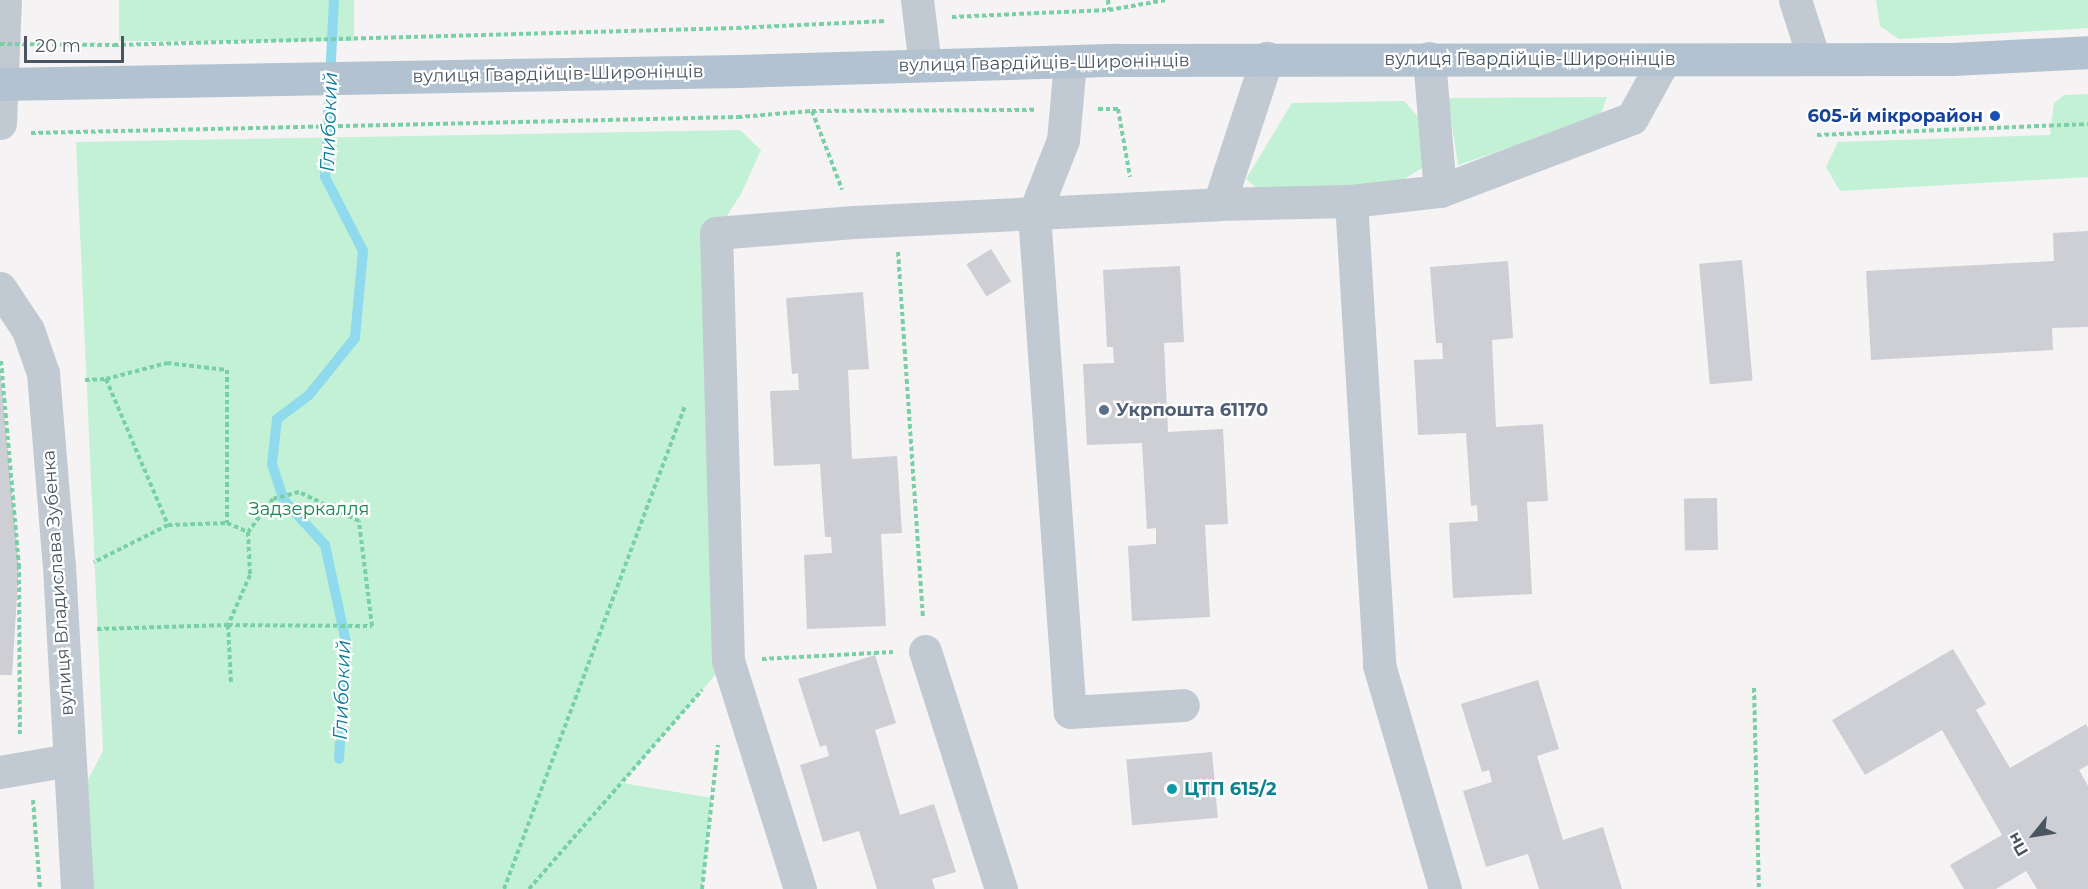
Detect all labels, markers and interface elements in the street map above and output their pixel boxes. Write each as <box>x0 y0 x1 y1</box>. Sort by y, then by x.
scale bar <box>27 24 128 62</box>
text: 20 m <box>35 35 81 57</box>
street label: вулиця Гвардійців-Широнінців <box>1384 48 1676 70</box>
street label: вулиця Гвардійців-Широнінців <box>898 50 1190 76</box>
street label: вулиця Гвардійців-Широнінців <box>412 61 704 87</box>
water label: Глибокий <box>315 72 343 172</box>
place label: 605-й мікрорайон <box>1808 105 1983 127</box>
marker: 605-й мікрорайон <box>1988 109 2002 123</box>
place label: Укрпошта 61170 <box>1116 399 1268 421</box>
marker: Укрпошта 61170 <box>1097 403 1111 417</box>
street label: вулиця Владислава Зубенка <box>38 449 78 717</box>
park label: Задзеркалля <box>249 498 369 520</box>
water label: Глибокий <box>328 640 356 740</box>
place label: ЦТП 615/2 <box>1184 778 1277 800</box>
marker: ЦТП 615/2 <box>1165 782 1179 796</box>
north arrow <box>2004 805 2064 865</box>
text: Пн <box>2004 829 2032 859</box>

